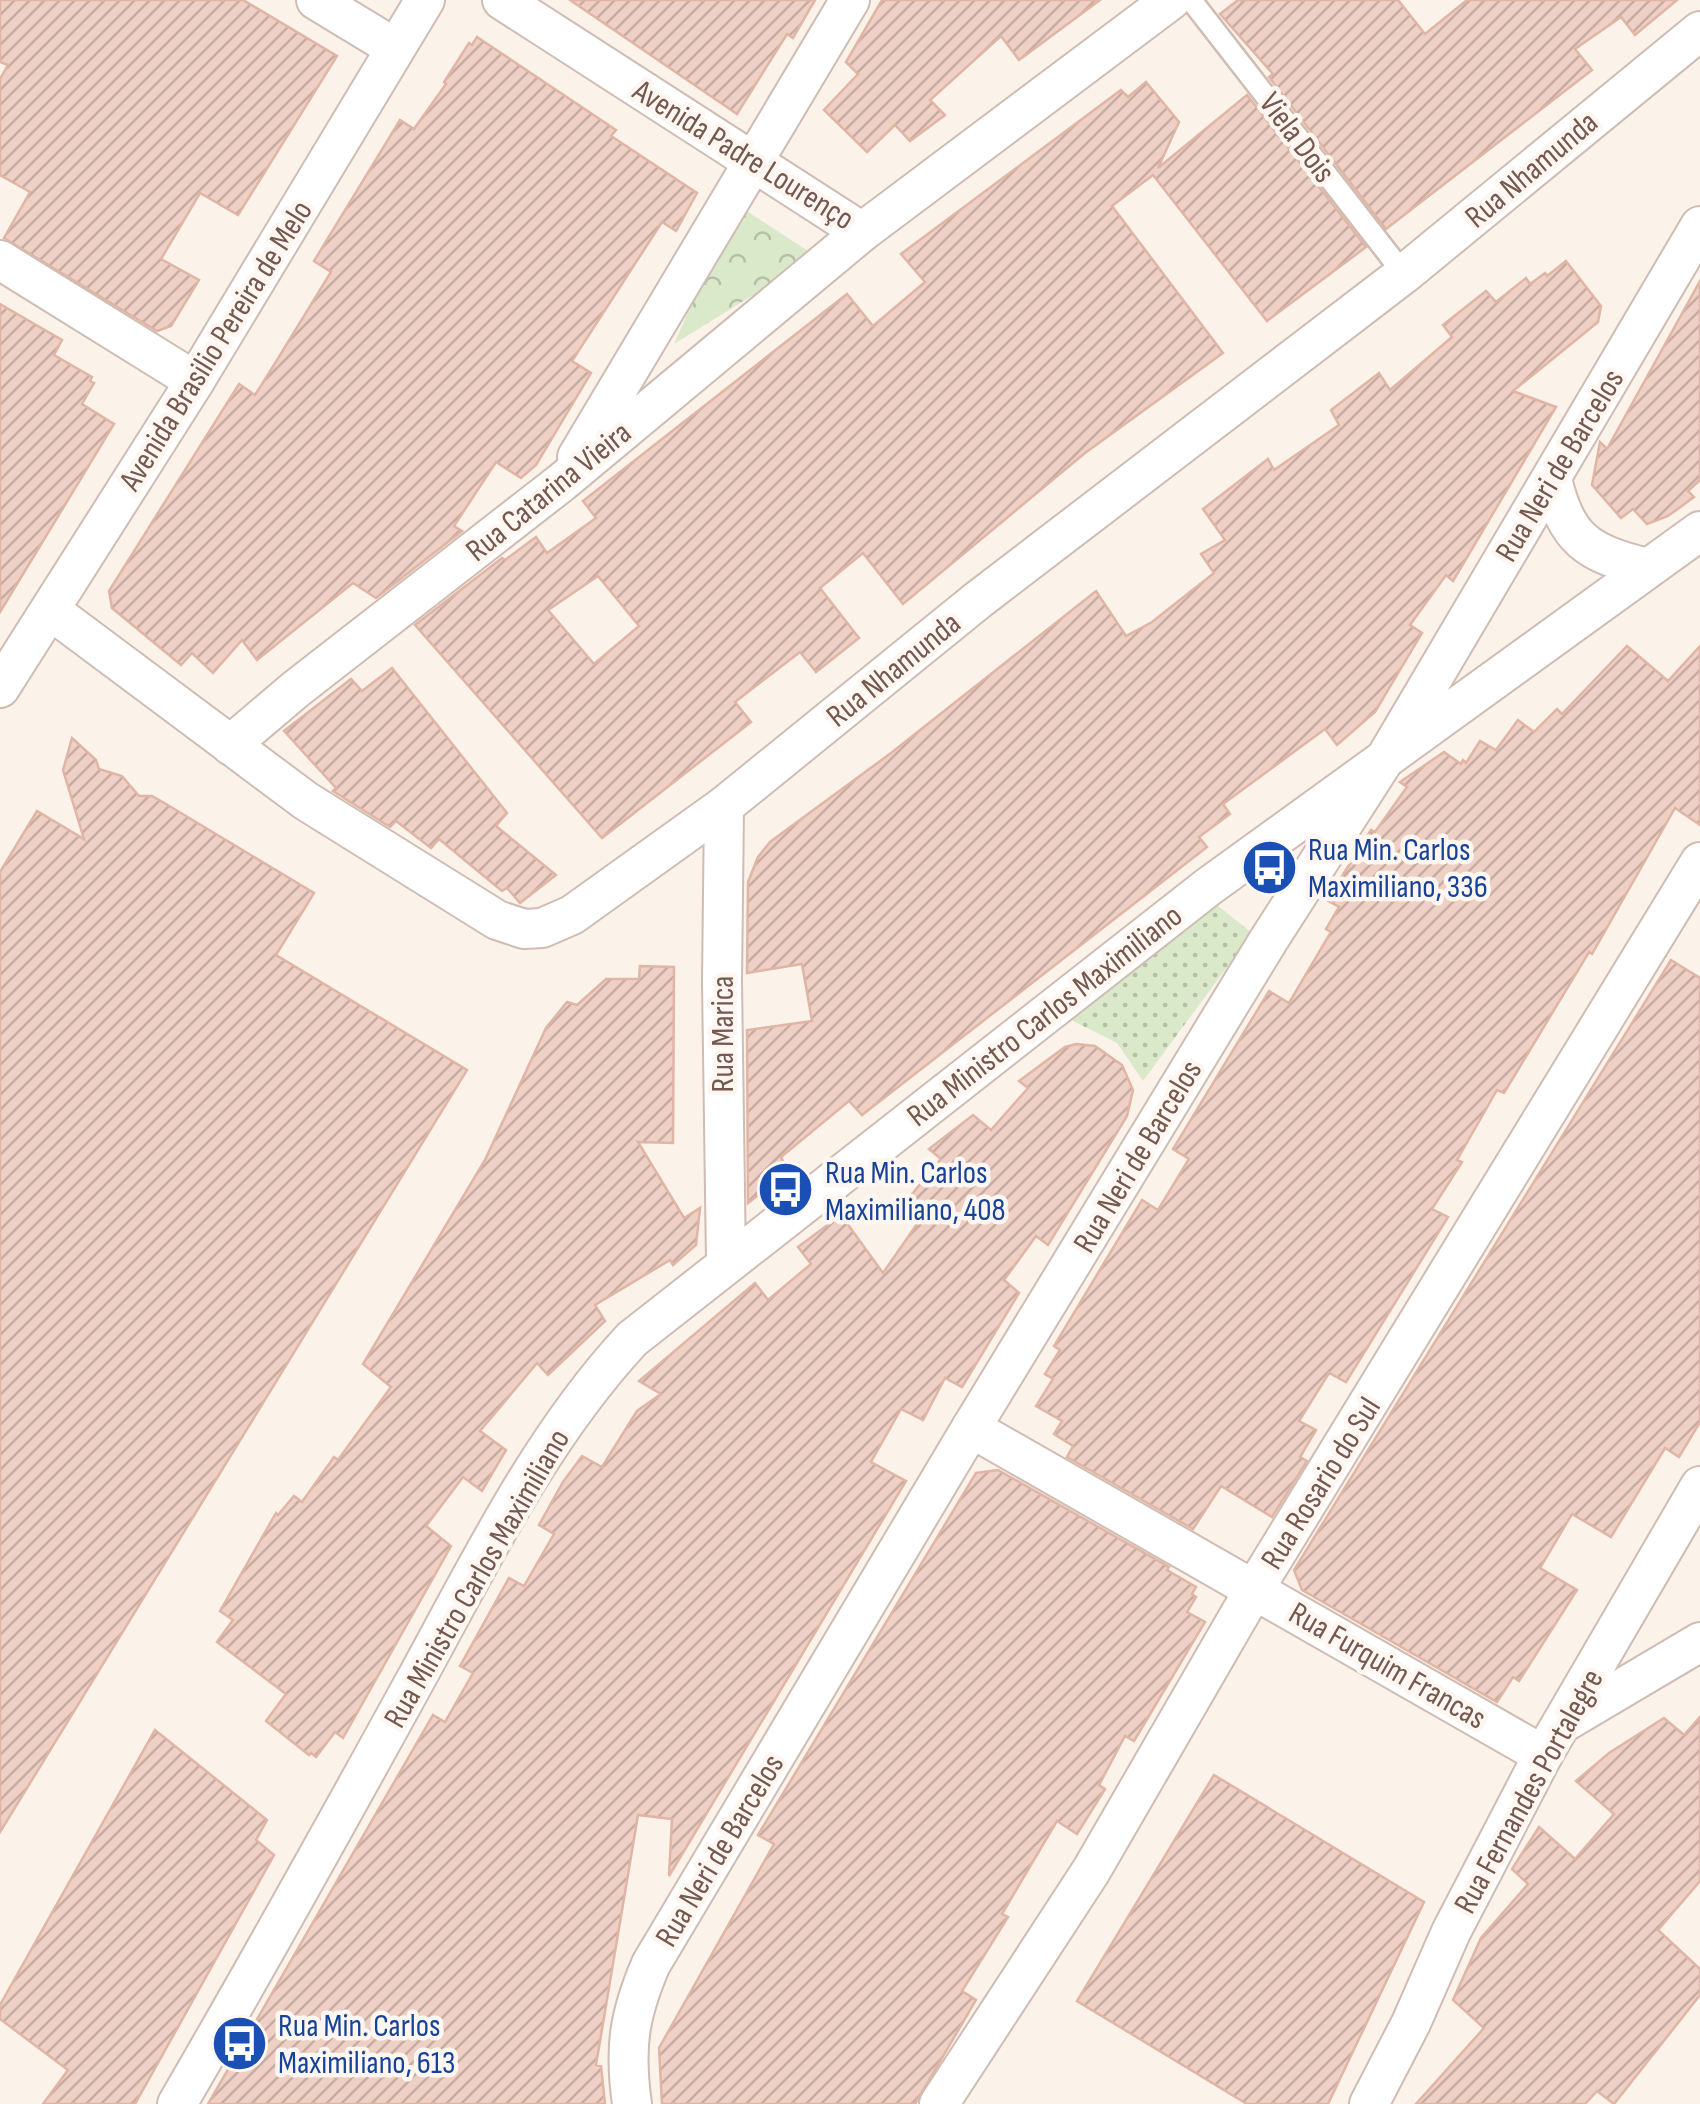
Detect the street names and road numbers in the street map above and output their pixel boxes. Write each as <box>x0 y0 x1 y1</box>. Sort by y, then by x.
street label: Avenida Padre Lourenço <box>625 71 861 239</box>
street label: Viela Dois <box>1250 85 1343 191</box>
street label: Rua Nhamunda <box>1458 103 1606 237</box>
street label: Avenida Brasilio Pereira de Melo <box>111 194 321 499</box>
street label: Rua Neri de Barcelos <box>1487 362 1633 569</box>
street label: Rua Catarina Vieira <box>458 414 639 571</box>
street label: Rua Nhamunda <box>819 604 969 736</box>
street label: Rua Ministro Carlos Maximiliano <box>900 897 1190 1136</box>
street label: Rua Marica <box>704 976 743 1092</box>
street label: Rua Neri de Barcelos <box>1065 1053 1211 1260</box>
street label: Rua Rosario do Sul <box>1253 1391 1390 1577</box>
street label: Rua Ministro Carlos Maximiliano <box>376 1422 579 1735</box>
street label: Rua Furquim Francas <box>1282 1594 1493 1738</box>
street label: Rua Fernandes Portalegre <box>1446 1663 1613 1921</box>
street label: Rua Neri de Barcelos <box>647 1747 793 1954</box>

